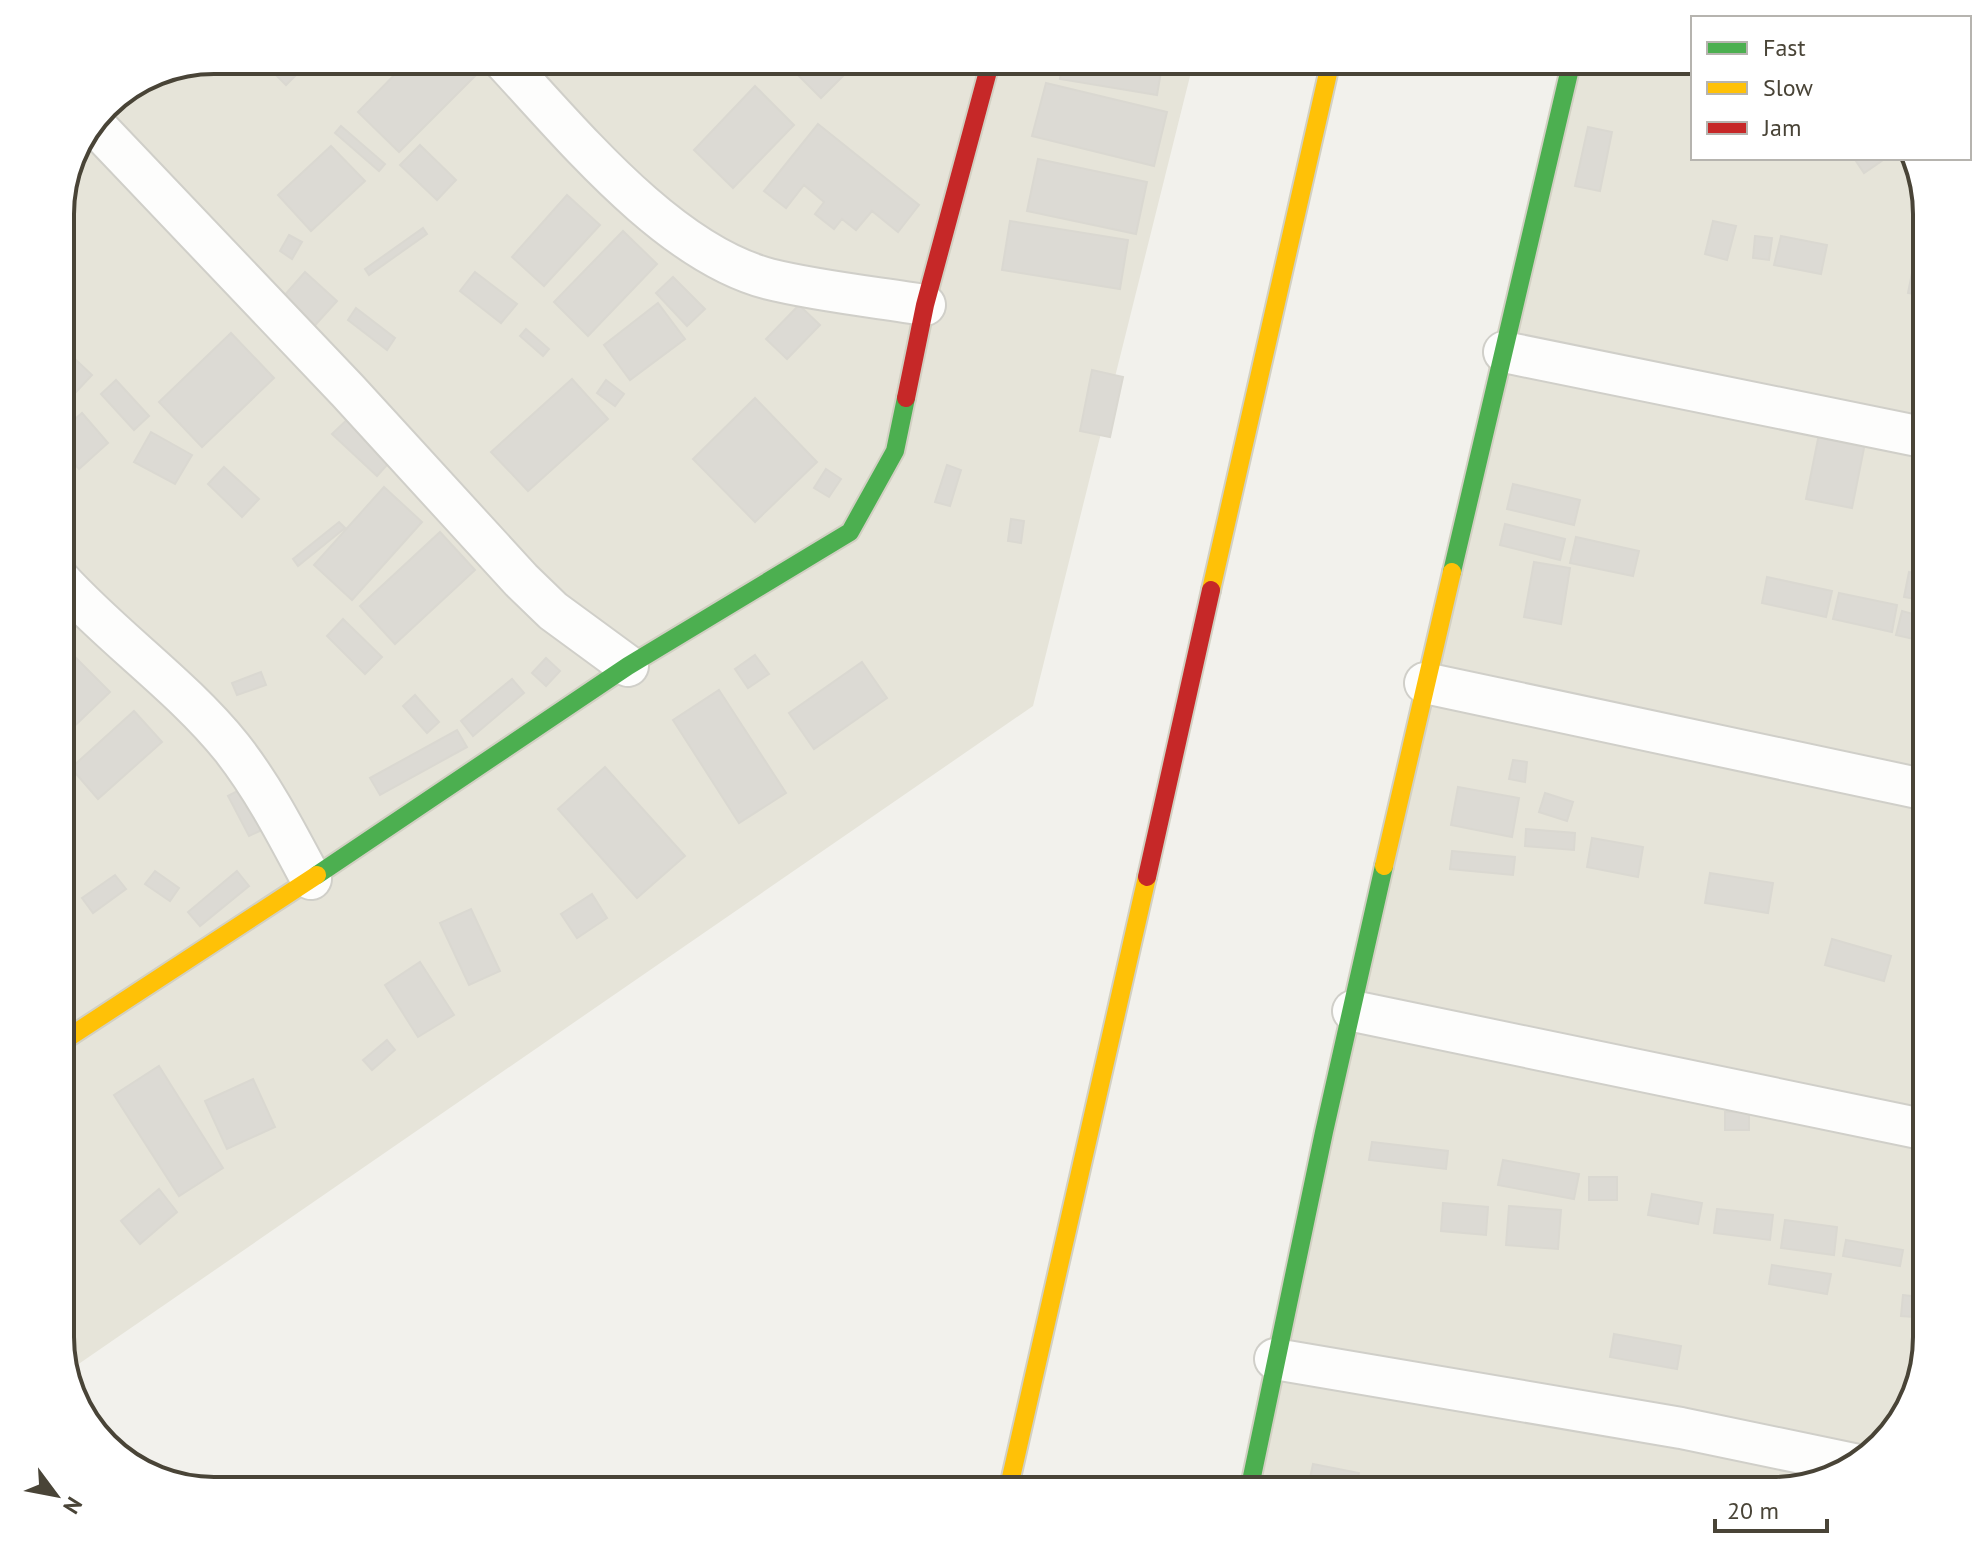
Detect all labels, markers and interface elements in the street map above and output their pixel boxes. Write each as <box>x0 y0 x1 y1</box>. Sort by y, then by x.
legend <box>1691 16 1971 160</box>
text: Fast <box>1763 32 1806 63</box>
text: Slow <box>1763 72 1813 103</box>
text: Jam <box>1762 112 1801 143</box>
north arrow <box>16 1455 96 1535</box>
scale bar <box>1715 1483 1827 1533</box>
text: N <box>57 1492 89 1519</box>
text: 20 m <box>1727 1495 1779 1526</box>

